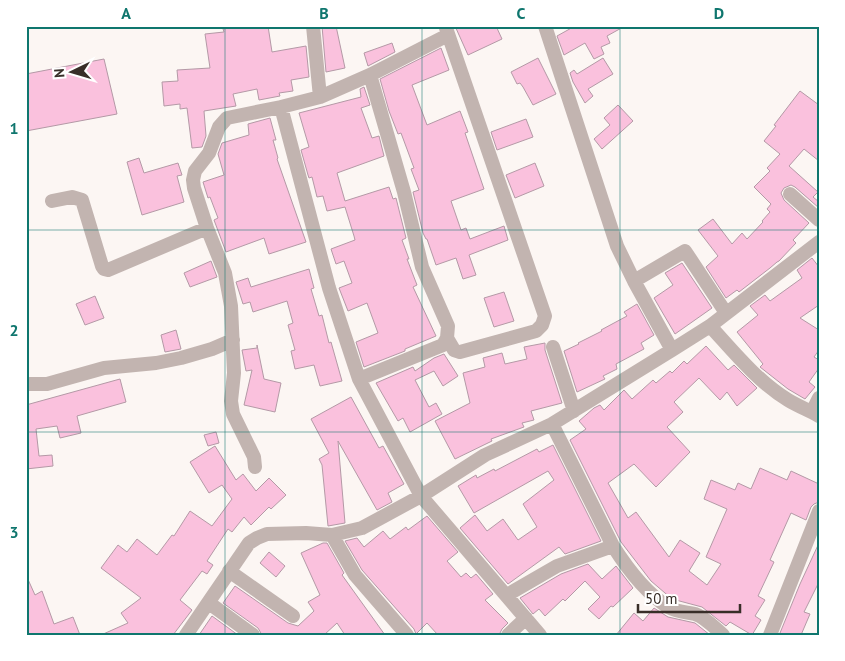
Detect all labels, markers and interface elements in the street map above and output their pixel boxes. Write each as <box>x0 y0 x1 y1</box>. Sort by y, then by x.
text: A <box>121 3 131 23</box>
text: B <box>319 3 329 23</box>
text: C <box>517 3 526 23</box>
text: D <box>714 3 724 23</box>
north arrow <box>48 48 98 98</box>
text: N <box>50 68 68 79</box>
text: 1 <box>9 118 19 138</box>
text: 2 <box>9 320 19 340</box>
text: 3 <box>9 522 19 542</box>
scale bar <box>638 581 740 613</box>
text: 50 m <box>645 589 678 608</box>

